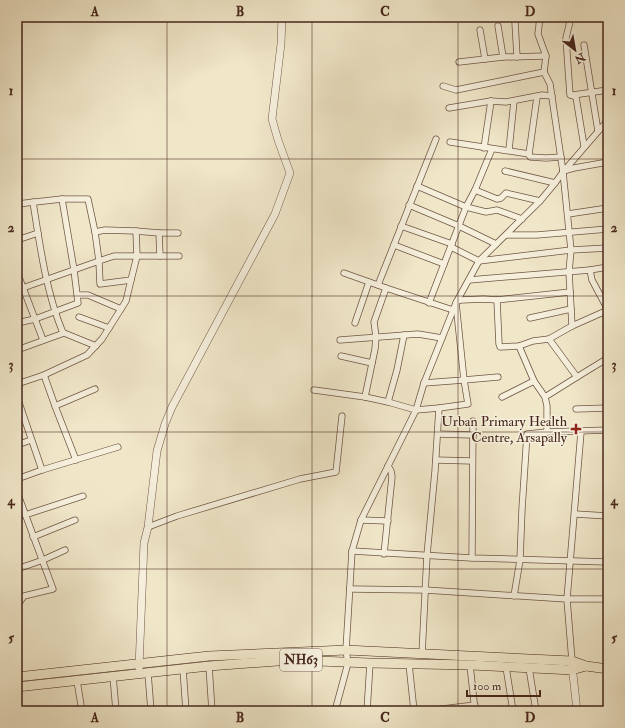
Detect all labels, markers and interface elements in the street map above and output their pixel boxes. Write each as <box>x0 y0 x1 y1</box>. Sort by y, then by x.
text: A <box>90 4 100 20</box>
text: B <box>236 4 244 20</box>
text: C <box>380 4 390 20</box>
text: D <box>525 4 536 20</box>
north arrow <box>555 30 595 70</box>
text: N <box>571 50 588 67</box>
text: 1 <box>9 83 14 99</box>
text: 1 <box>612 83 617 99</box>
text: 2 <box>8 220 15 236</box>
text: 2 <box>611 220 618 236</box>
text: 3 <box>9 357 14 373</box>
text: 3 <box>612 357 617 373</box>
place label: Urban Primary Health Centre, Arsapally <box>441 413 568 447</box>
marker: Urban Primary Health Centre, Arsapally <box>570 423 582 435</box>
text: 4 <box>6 493 15 509</box>
text: 4 <box>609 493 618 509</box>
text: 5 <box>8 630 14 646</box>
text: 5 <box>611 630 617 646</box>
road number: NH63 <box>280 649 322 671</box>
scale bar <box>467 672 540 698</box>
text: 100 m <box>473 679 502 694</box>
text: A <box>90 710 100 726</box>
text: B <box>236 710 244 726</box>
text: C <box>380 710 390 726</box>
text: D <box>525 710 536 726</box>

